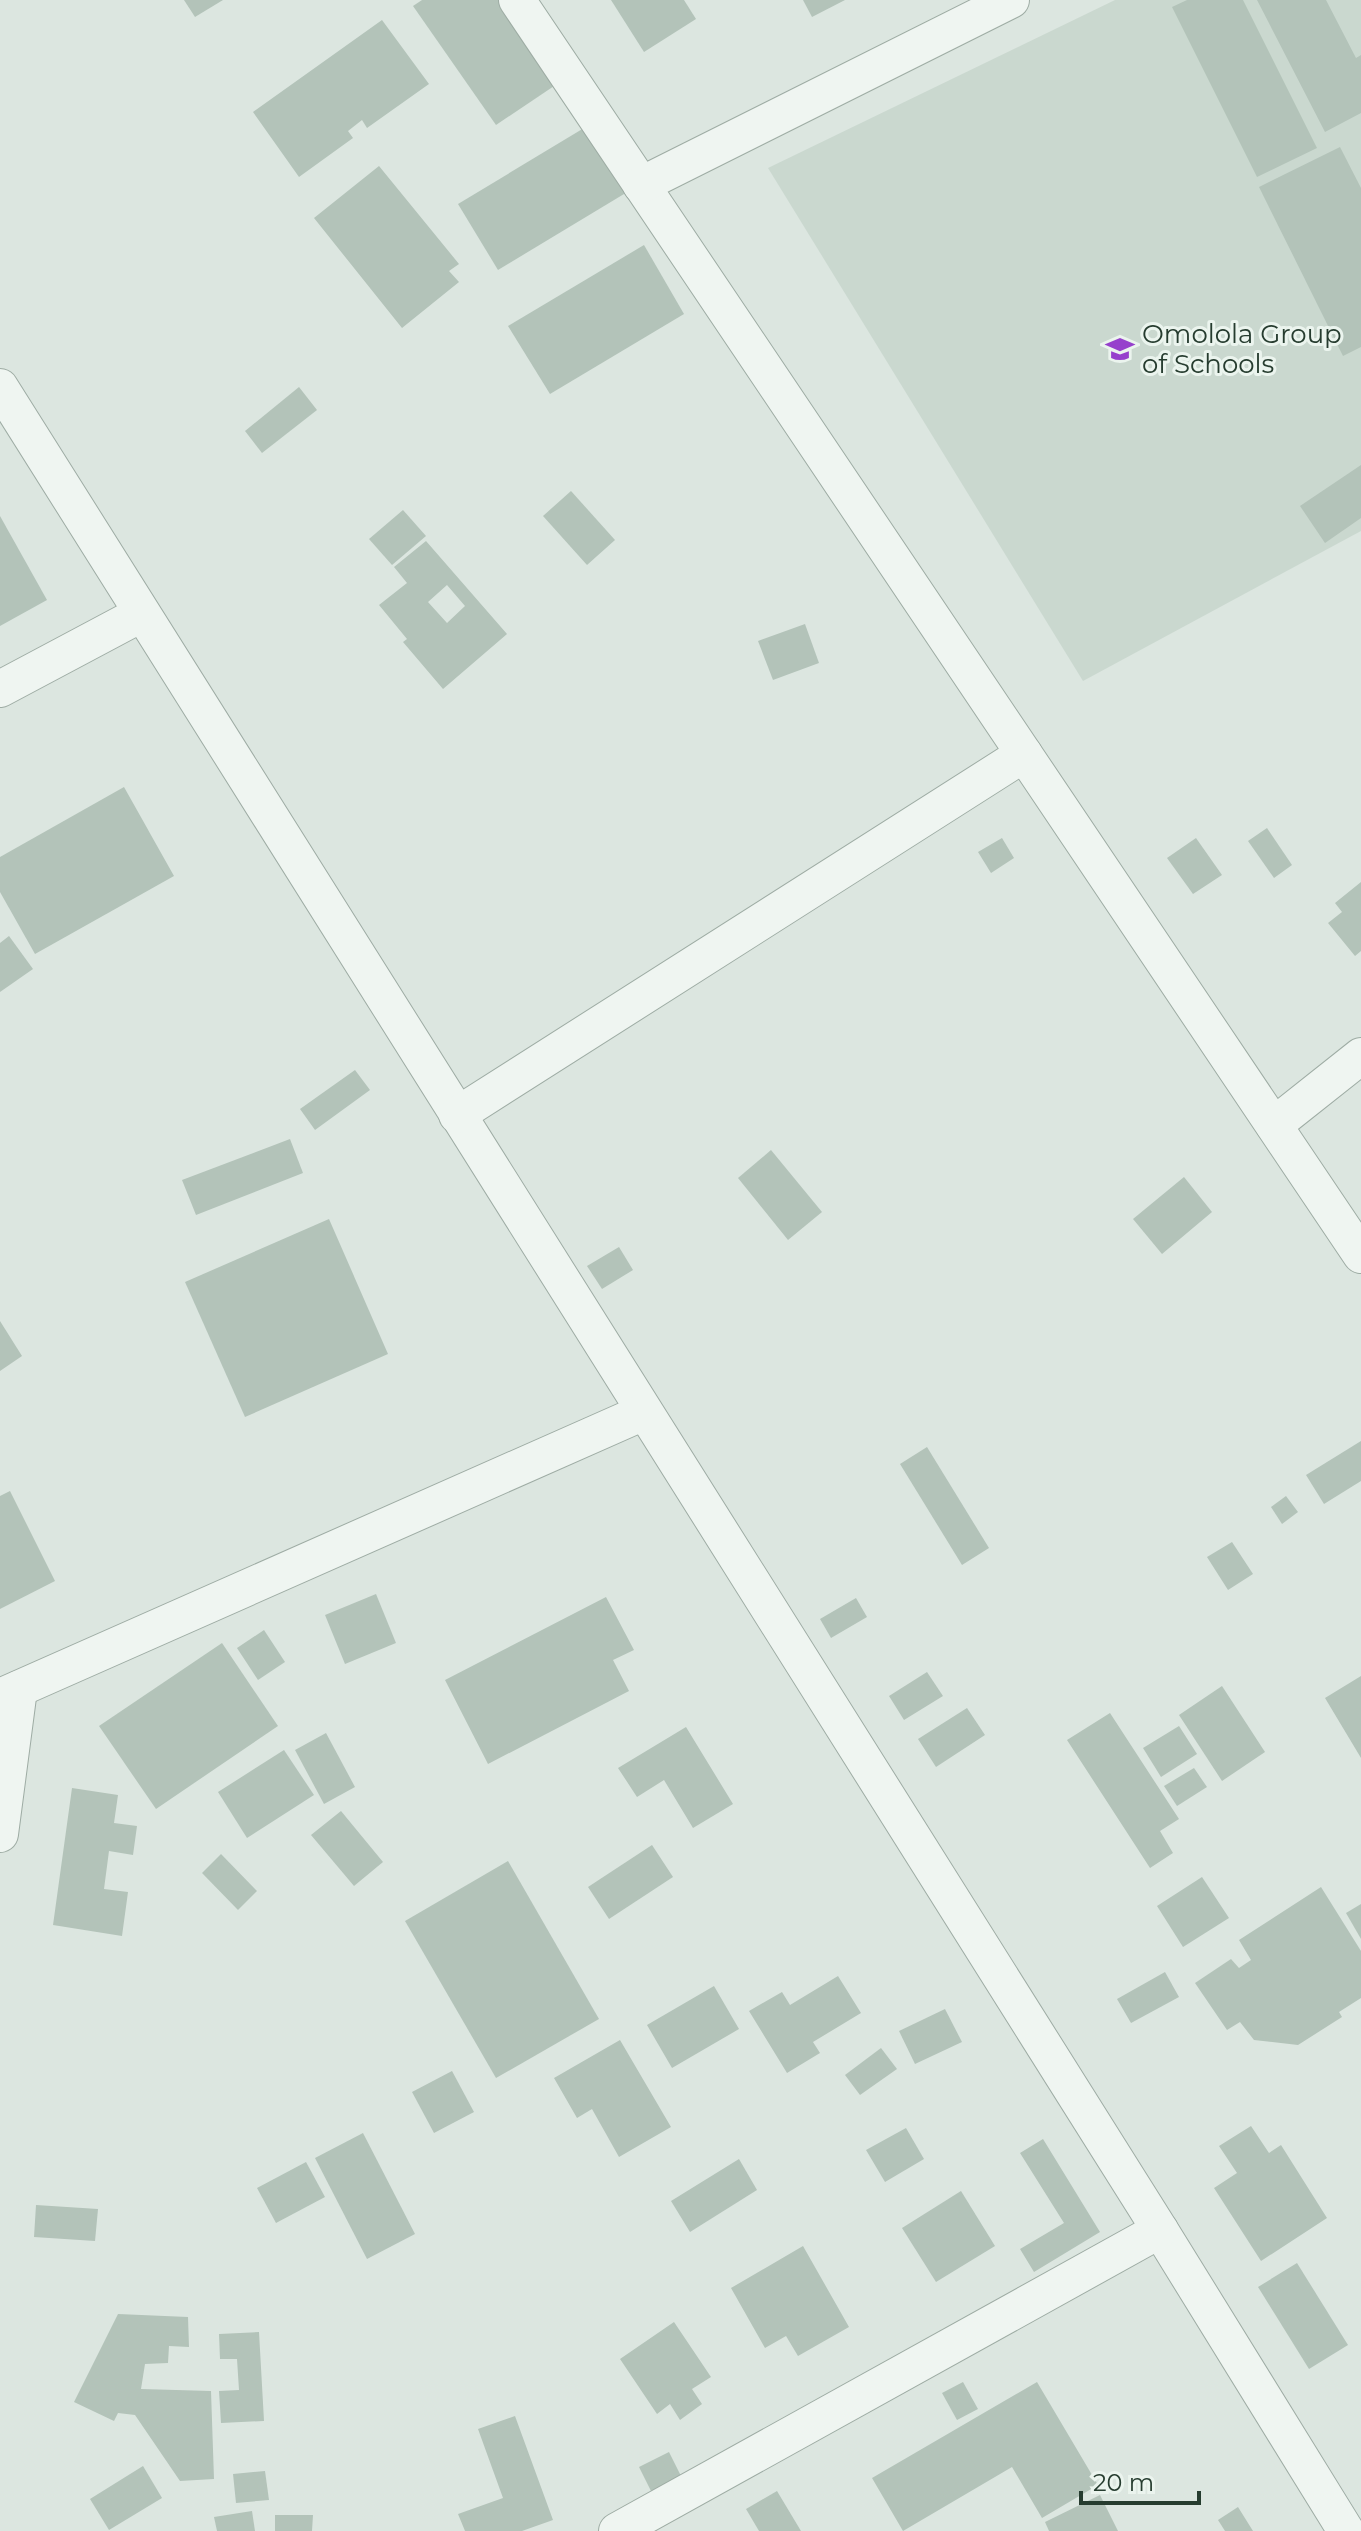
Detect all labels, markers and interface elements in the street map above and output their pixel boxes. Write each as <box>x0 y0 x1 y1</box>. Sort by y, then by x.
place label: Omolola Group of Schools <box>1142 318 1342 380</box>
school or university icon: Omolola Group of Schools <box>1105 334 1135 364</box>
scale bar <box>1081 2455 1199 2505</box>
text: 20 m <box>1093 2468 1154 2497</box>

